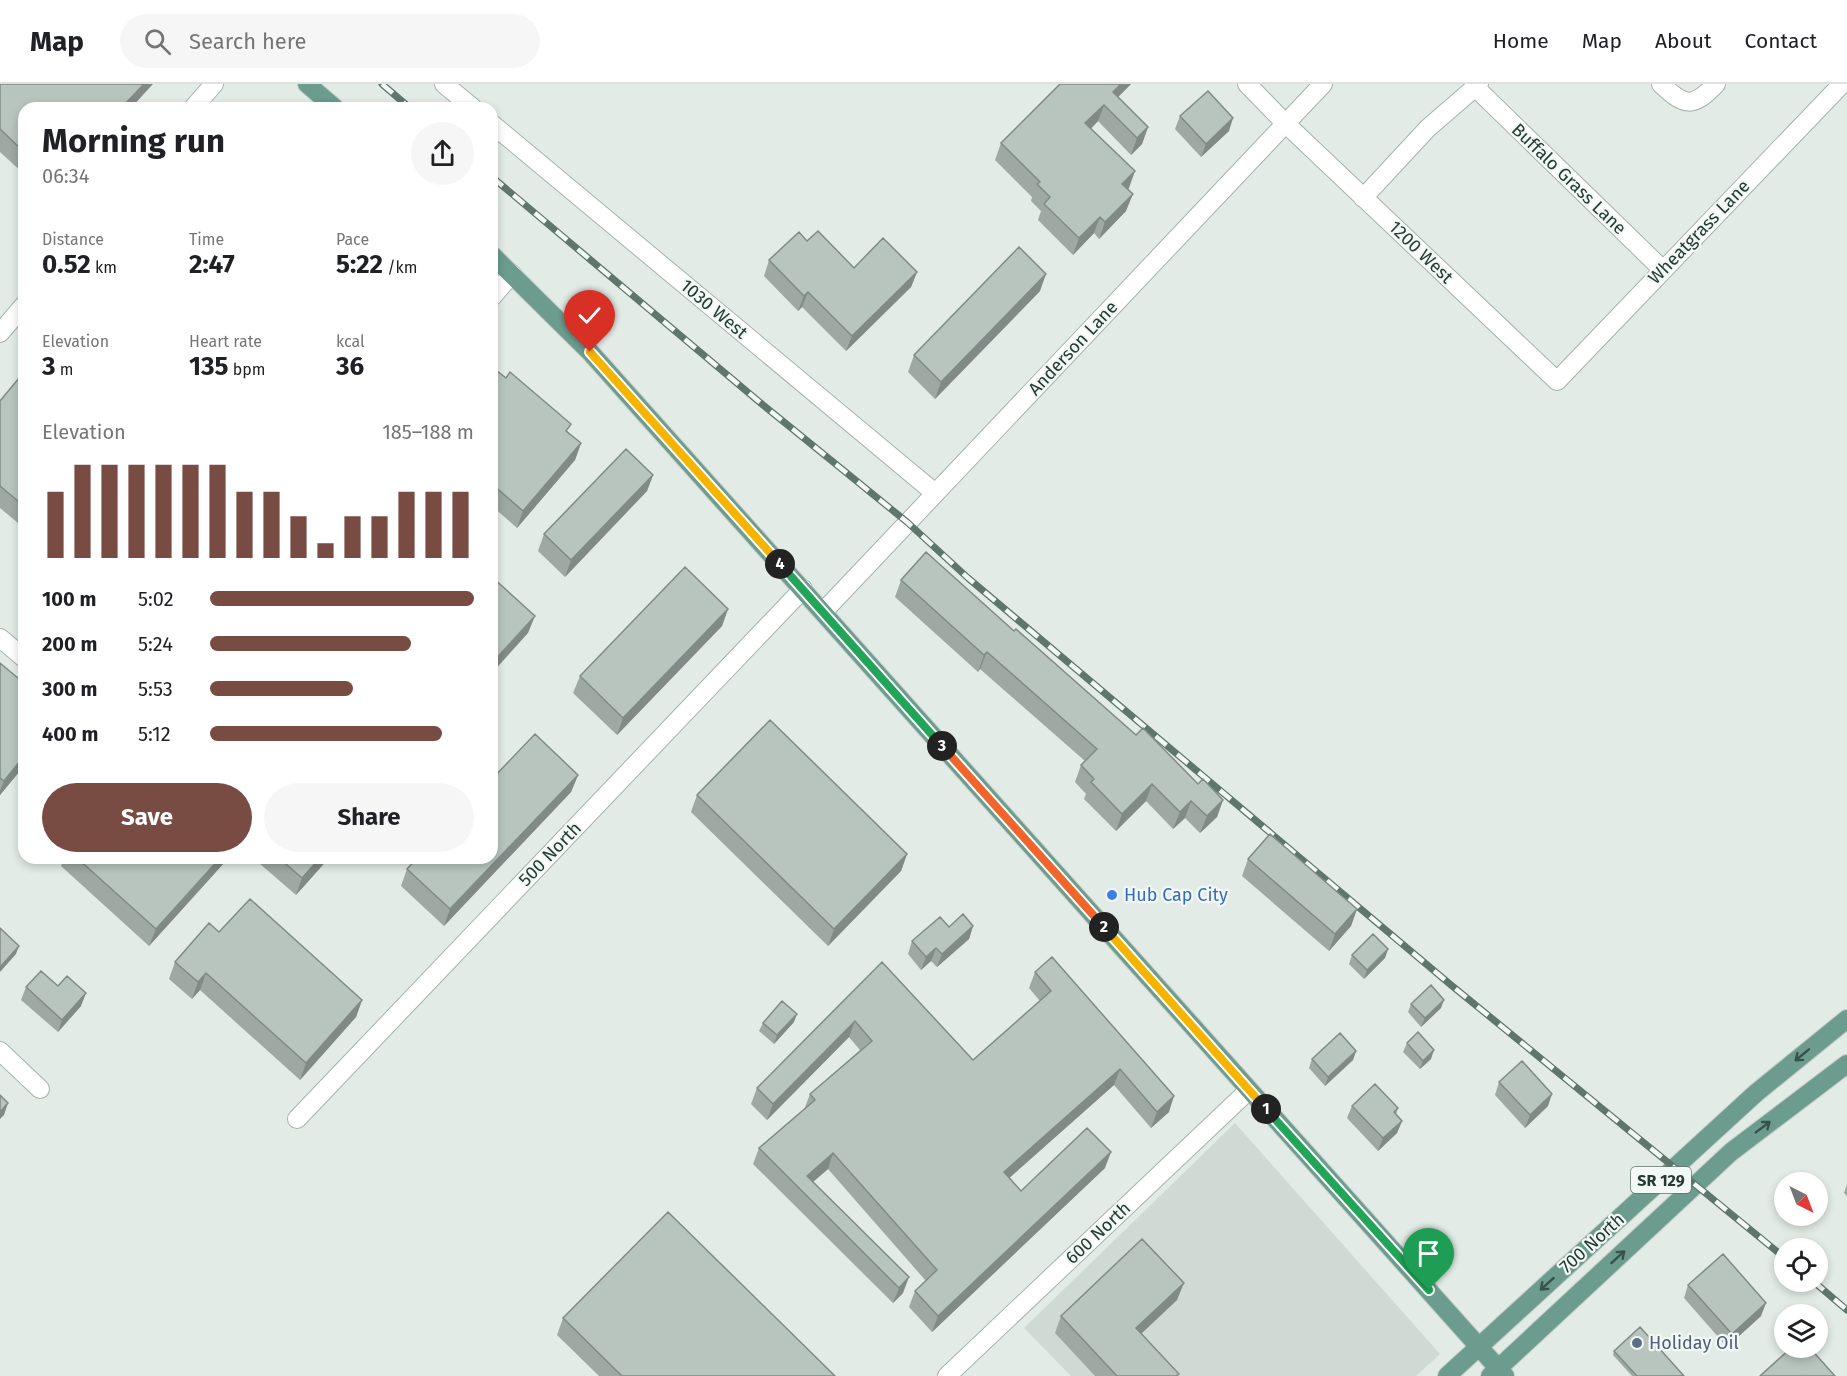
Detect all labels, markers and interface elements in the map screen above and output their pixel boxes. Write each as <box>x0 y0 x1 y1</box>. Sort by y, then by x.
search box <box>120 14 540 68</box>
text: Map <box>30 25 84 58</box>
icon: search <box>141 25 174 58</box>
text: Search here <box>189 28 307 55</box>
text: Home <box>1493 28 1549 54</box>
text: Map <box>1582 28 1622 54</box>
text: About <box>1655 28 1712 54</box>
text: Contact <box>1745 28 1817 54</box>
street label: Buffalo Grass Lane <box>1507 119 1631 239</box>
text: Morning run <box>42 121 225 161</box>
button: share <box>411 122 474 185</box>
text: 06:34 <box>42 164 89 188</box>
street label: Wheatgrass Lane <box>1644 175 1754 289</box>
street label: 1200 West <box>1384 216 1458 288</box>
text: Distance <box>42 230 104 249</box>
text: Time <box>189 230 224 249</box>
text: Pace <box>336 230 369 249</box>
text: 0.52 <box>42 249 91 280</box>
text: 2:47 <box>189 249 235 280</box>
text: 5:22 <box>336 249 383 280</box>
text: km <box>91 258 117 277</box>
text: /km <box>383 258 418 277</box>
street label: 1030 West <box>676 275 752 344</box>
pin <box>564 290 615 352</box>
street label: Anderson Lane <box>1024 296 1122 400</box>
icon: check <box>573 299 606 332</box>
text: Elevation <box>42 332 109 351</box>
text: Heart rate <box>189 332 262 351</box>
text: kcal <box>336 332 365 351</box>
text: 3 <box>42 351 56 382</box>
text: 135 <box>189 351 229 382</box>
text: 36 <box>336 351 364 382</box>
text: m <box>56 360 73 379</box>
text: bpm <box>229 360 266 379</box>
text: Elevation <box>42 420 126 444</box>
text: 185–188 m <box>382 420 474 444</box>
pin: 4 <box>765 549 795 579</box>
text: 4 <box>775 554 785 573</box>
text: 100 m <box>42 587 96 611</box>
text: 5:02 <box>138 587 174 611</box>
text: 200 m <box>42 632 97 656</box>
text: 5:24 <box>138 632 173 656</box>
text: 300 m <box>42 677 97 701</box>
text: 5:53 <box>138 677 173 701</box>
text: 400 m <box>42 722 98 746</box>
text: 5:12 <box>138 722 171 746</box>
pin: 3 <box>927 731 957 761</box>
text: 3 <box>938 736 946 755</box>
button: Save <box>42 783 252 852</box>
button: Share <box>264 783 474 852</box>
street label: 500 North <box>514 817 586 891</box>
place label: Hub Cap City <box>1124 884 1228 906</box>
marker: Hub Cap City <box>1105 888 1119 902</box>
pin: 2 <box>1089 912 1119 942</box>
text: 2 <box>1100 917 1108 936</box>
one-way arrow <box>1794 1049 1810 1062</box>
pin: 1 <box>1251 1094 1281 1124</box>
text: 1 <box>1262 1099 1270 1118</box>
one-way arrow <box>1755 1121 1771 1133</box>
road number: SR 129 <box>1631 1167 1691 1193</box>
north arrow <box>1774 1172 1828 1226</box>
map controls <box>1774 1172 1828 1358</box>
street label: 600 North <box>1061 1197 1135 1269</box>
street label: 700 North <box>1555 1208 1629 1278</box>
pin <box>1403 1228 1454 1290</box>
icon: arrive <box>1412 1237 1445 1270</box>
button: locate <box>1774 1238 1828 1292</box>
one-way arrow <box>1610 1250 1625 1264</box>
one-way arrow <box>1540 1277 1555 1291</box>
button: layers <box>1774 1304 1828 1358</box>
place label: Holiday Oil <box>1649 1332 1739 1354</box>
marker: Holiday Oil <box>1630 1336 1644 1350</box>

